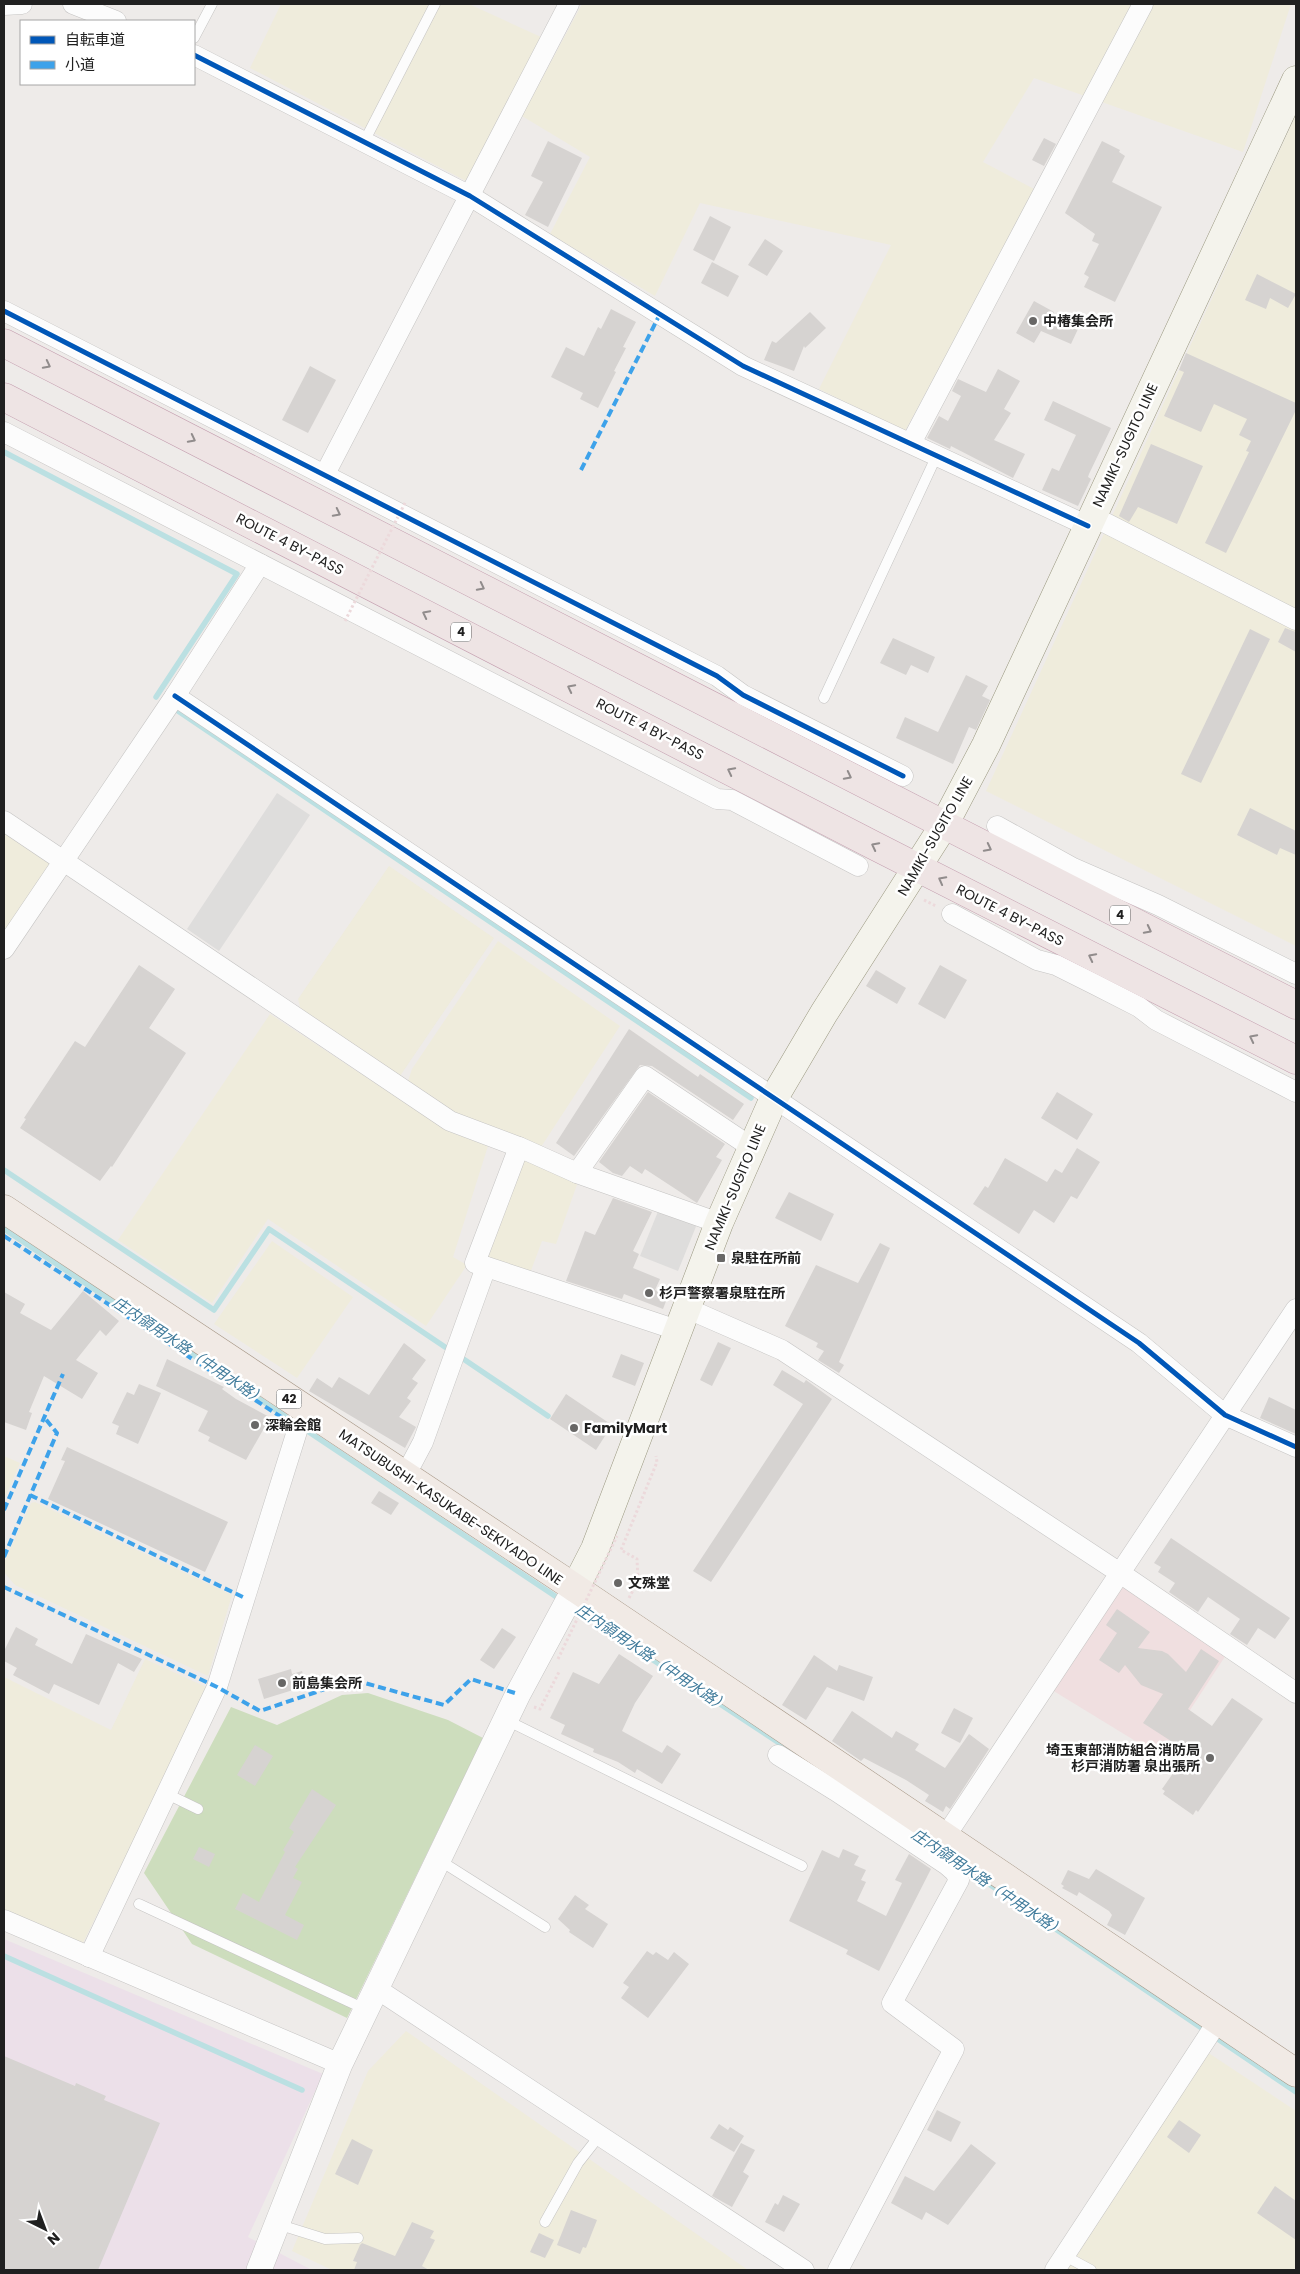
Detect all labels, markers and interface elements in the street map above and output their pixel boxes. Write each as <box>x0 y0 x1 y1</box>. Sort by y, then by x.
legend <box>20 20 195 85</box>
text: 自転車道 <box>65 29 125 50</box>
text: 小道 <box>65 54 95 75</box>
place label: 中椿集会所 <box>1043 311 1113 331</box>
marker: 中椿集会所 <box>1027 315 1039 327</box>
one-way arrow <box>42 359 51 369</box>
street label: NAMIKI-SUGITO LINE <box>1087 380 1163 510</box>
one-way arrow <box>187 433 196 443</box>
one-way arrow <box>332 507 341 517</box>
street label: ROUTE 4 BY-PASS <box>233 508 347 580</box>
one-way arrow <box>476 581 485 591</box>
one-way arrow <box>422 610 431 620</box>
road number: 4 <box>451 622 471 642</box>
one-way arrow <box>567 684 576 694</box>
street label: ROUTE 4 BY-PASS <box>593 693 707 765</box>
one-way arrow <box>727 767 736 777</box>
one-way arrow <box>843 770 852 780</box>
street label: NAMIKI-SUGITO LINE <box>893 772 977 900</box>
one-way arrow <box>871 842 880 852</box>
one-way arrow <box>982 842 991 852</box>
one-way arrow <box>938 876 947 886</box>
street label: ROUTE 4 BY-PASS <box>953 879 1067 951</box>
road number: 4 <box>1110 906 1130 924</box>
one-way arrow <box>1143 924 1152 934</box>
one-way arrow <box>1088 953 1097 963</box>
one-way arrow <box>1249 1034 1258 1044</box>
street label: NAMIKI-SUGITO LINE <box>699 1121 771 1253</box>
place label: 泉駐在所前 <box>731 1248 801 1268</box>
marker: 泉駐在所前 <box>715 1252 727 1264</box>
place label: 杉戸警察署泉駐在所 <box>659 1283 785 1303</box>
marker: 杉戸警察署泉駐在所 <box>643 1287 655 1299</box>
water label: 庄内領用水路（中用水路） <box>109 1292 270 1410</box>
road number: 42 <box>276 1390 302 1408</box>
place label: 深輪会館 <box>265 1415 321 1435</box>
place label: FamilyMart <box>584 1418 667 1438</box>
marker: 深輪会館 <box>249 1419 261 1431</box>
marker: FamilyMart <box>568 1422 580 1434</box>
street label: MATSUBUSHI-KASUKABE-SEKIYADO LINE <box>335 1424 567 1590</box>
place label: 文殊堂 <box>628 1573 670 1593</box>
marker: 文殊堂 <box>612 1577 624 1589</box>
water label: 庄内領用水路（中用水路） <box>572 1599 733 1717</box>
place label: 前島集会所 <box>292 1673 362 1693</box>
marker: 前島集会所 <box>276 1677 288 1689</box>
place label: 埼玉東部消防組合消防局 杉戸消防署 泉出張所 <box>1046 1740 1200 1776</box>
marker: 埼玉東部消防組合消防局 杉戸消防署 泉出張所 <box>1204 1752 1216 1764</box>
water label: 庄内領用水路（中用水路） <box>908 1824 1069 1942</box>
north arrow <box>20 2204 70 2254</box>
text: N <box>43 2228 64 2250</box>

